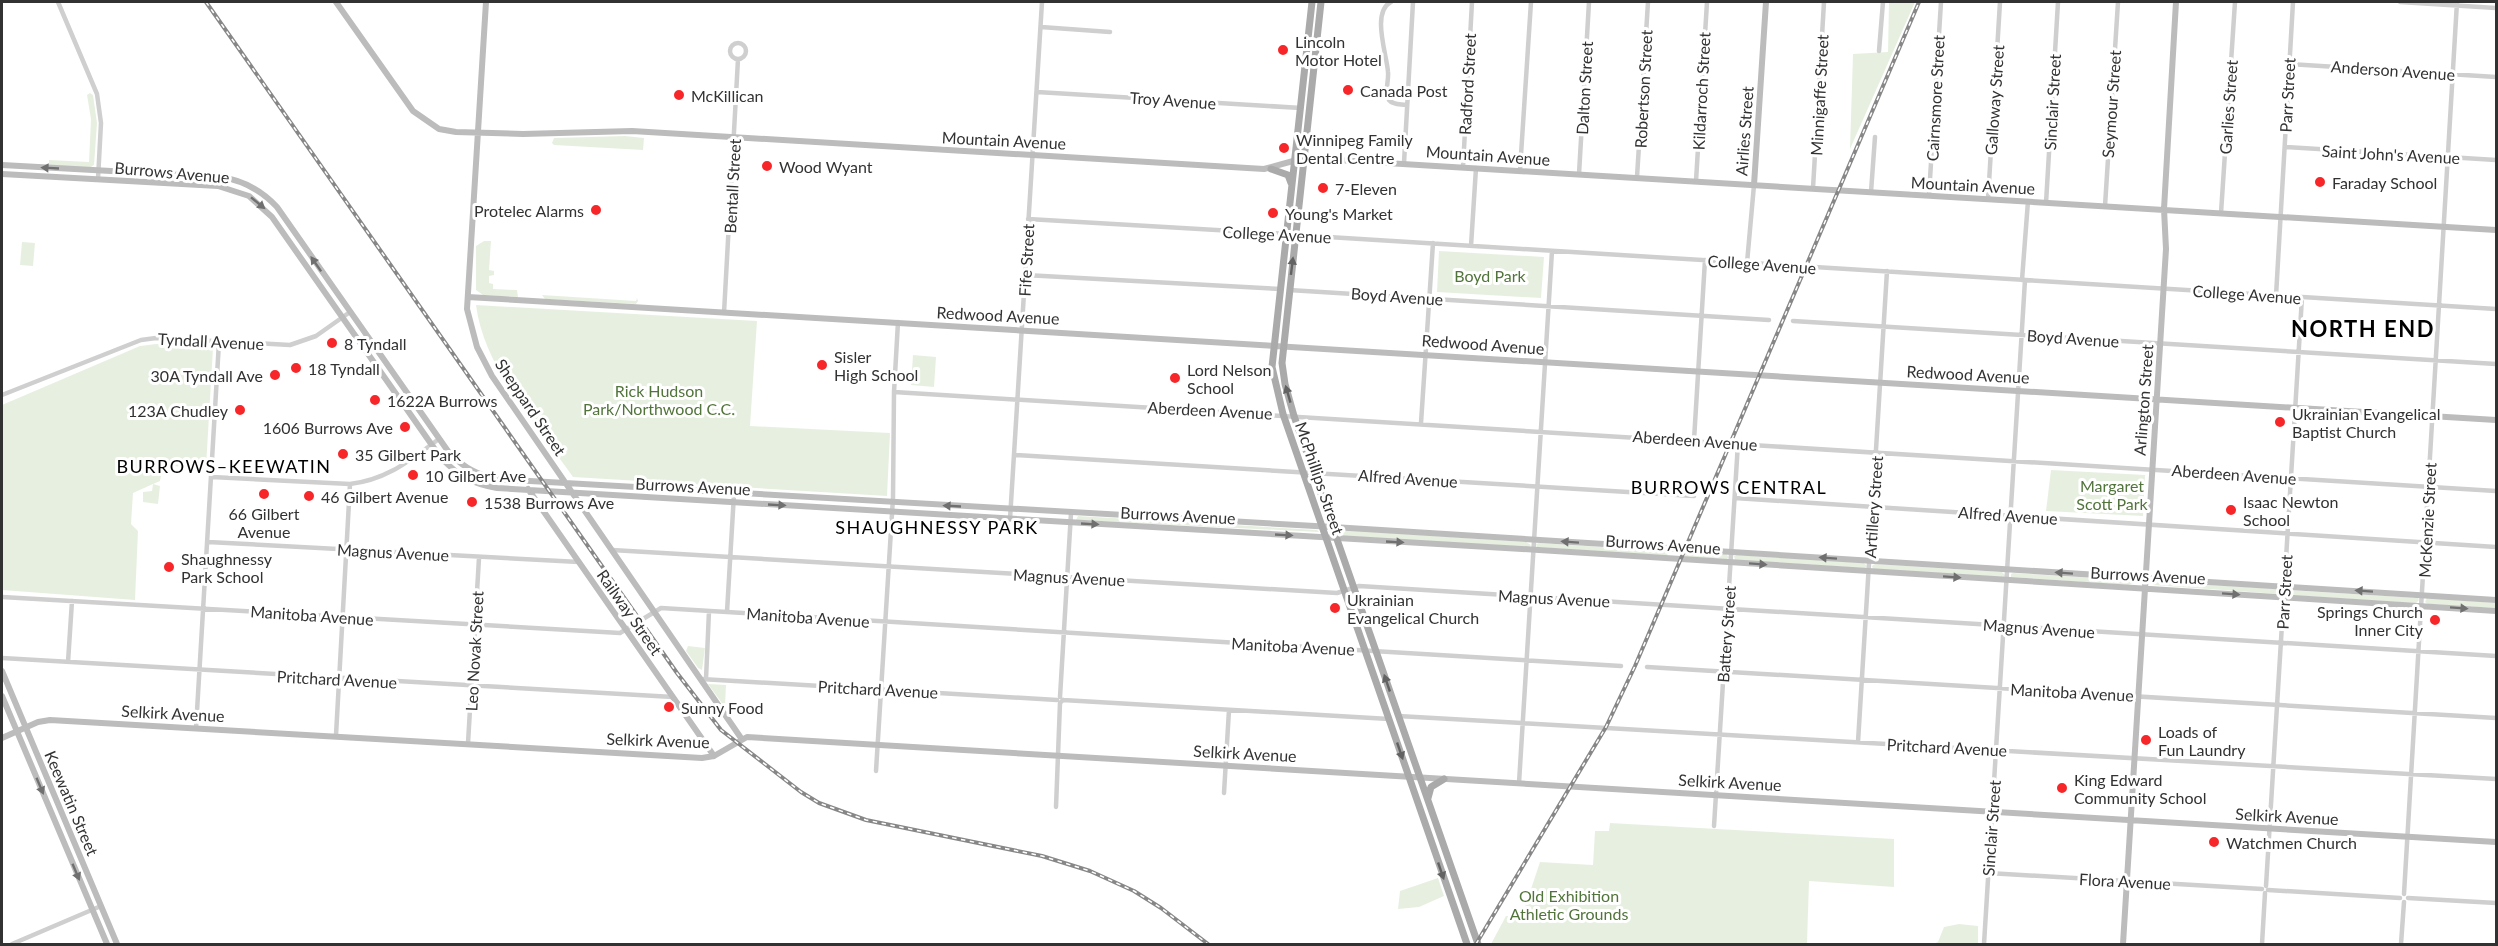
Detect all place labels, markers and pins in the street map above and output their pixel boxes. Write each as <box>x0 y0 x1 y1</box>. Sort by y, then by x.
place label: Lincoln Motor Hotel <box>1295 32 1382 69</box>
marker: Lincoln Motor Hotel <box>1276 43 1290 57</box>
place label: Canada Post <box>1360 81 1448 100</box>
marker: Canada Post <box>1341 83 1355 97</box>
place label: McKillican <box>691 86 764 105</box>
marker: McKillican <box>672 88 686 102</box>
place label: Winnipeg Family Dental Centre <box>1296 130 1414 167</box>
marker: Winnipeg Family Dental Centre <box>1277 141 1291 155</box>
place label: Wood Wyant <box>779 157 873 176</box>
marker: Wood Wyant <box>760 159 774 173</box>
place label: Faraday School <box>2332 173 2437 192</box>
marker: Faraday School <box>2313 175 2327 189</box>
place label: 7-Eleven <box>1335 179 1397 198</box>
marker: 7-Eleven <box>1316 181 1330 195</box>
place label: Protelec Alarms <box>474 201 584 220</box>
marker: Protelec Alarms <box>589 203 603 217</box>
place label: Young's Market <box>1285 204 1393 223</box>
marker: Young's Market <box>1266 206 1280 220</box>
place label: 8 Tyndall <box>344 334 407 353</box>
marker: 8 Tyndall <box>325 336 339 350</box>
place label: Sisler High School <box>834 347 918 384</box>
marker: Sisler High School <box>815 358 829 372</box>
place label: 18 Tyndall <box>308 359 380 378</box>
place label: Lord Nelson School <box>1187 360 1271 397</box>
marker: 18 Tyndall <box>289 361 303 375</box>
place label: 30A Tyndall Ave <box>151 366 263 385</box>
marker: 30A Tyndall Ave <box>268 368 282 382</box>
marker: Lord Nelson School <box>1168 371 1182 385</box>
place label: 1622A Burrows <box>387 391 497 410</box>
marker: 1622A Burrows <box>368 393 382 407</box>
place label: 123A Chudley <box>128 401 229 420</box>
marker: 123A Chudley <box>233 403 247 417</box>
place label: Ukrainian Evangelical Baptist Church <box>2292 404 2440 441</box>
marker: Ukrainian Evangelical Baptist Church <box>2273 415 2287 429</box>
place label: 1606 Burrows Ave <box>263 418 393 437</box>
marker: 1606 Burrows Ave <box>398 420 412 434</box>
place label: 35 Gilbert Park <box>355 445 462 464</box>
marker: 35 Gilbert Park <box>336 447 350 461</box>
place label: 10 Gilbert Ave <box>425 466 526 485</box>
marker: 10 Gilbert Ave <box>406 468 420 482</box>
marker: 66 Gilbert Avenue <box>257 487 271 501</box>
place label: 46 Gilbert Avenue <box>321 487 448 506</box>
marker: 46 Gilbert Avenue <box>302 489 316 503</box>
place label: Isaac Newton School <box>2243 492 2338 529</box>
place label: 1538 Burrows Ave <box>484 493 614 512</box>
marker: 1538 Burrows Ave <box>465 495 479 509</box>
marker: Isaac Newton School <box>2224 503 2238 517</box>
place label: 66 Gilbert Avenue <box>229 504 300 541</box>
place label: Shaughnessy Park School <box>181 549 273 586</box>
marker: Shaughnessy Park School <box>162 560 176 574</box>
place label: Ukrainian Evangelical Church <box>1347 590 1479 627</box>
marker: Ukrainian Evangelical Church <box>1328 601 1342 615</box>
place label: Springs Church Inner City <box>2317 602 2424 639</box>
marker: Springs Church Inner City <box>2428 613 2442 627</box>
place label: Sunny Food <box>681 698 764 717</box>
marker: Sunny Food <box>662 700 676 714</box>
place label: Loads of Fun Laundry <box>2158 722 2246 759</box>
marker: Loads of Fun Laundry <box>2139 733 2153 747</box>
place label: King Edward Community School <box>2074 770 2206 807</box>
marker: King Edward Community School <box>2055 781 2069 795</box>
place label: Watchmen Church <box>2226 833 2357 852</box>
marker: Watchmen Church <box>2207 835 2221 849</box>

